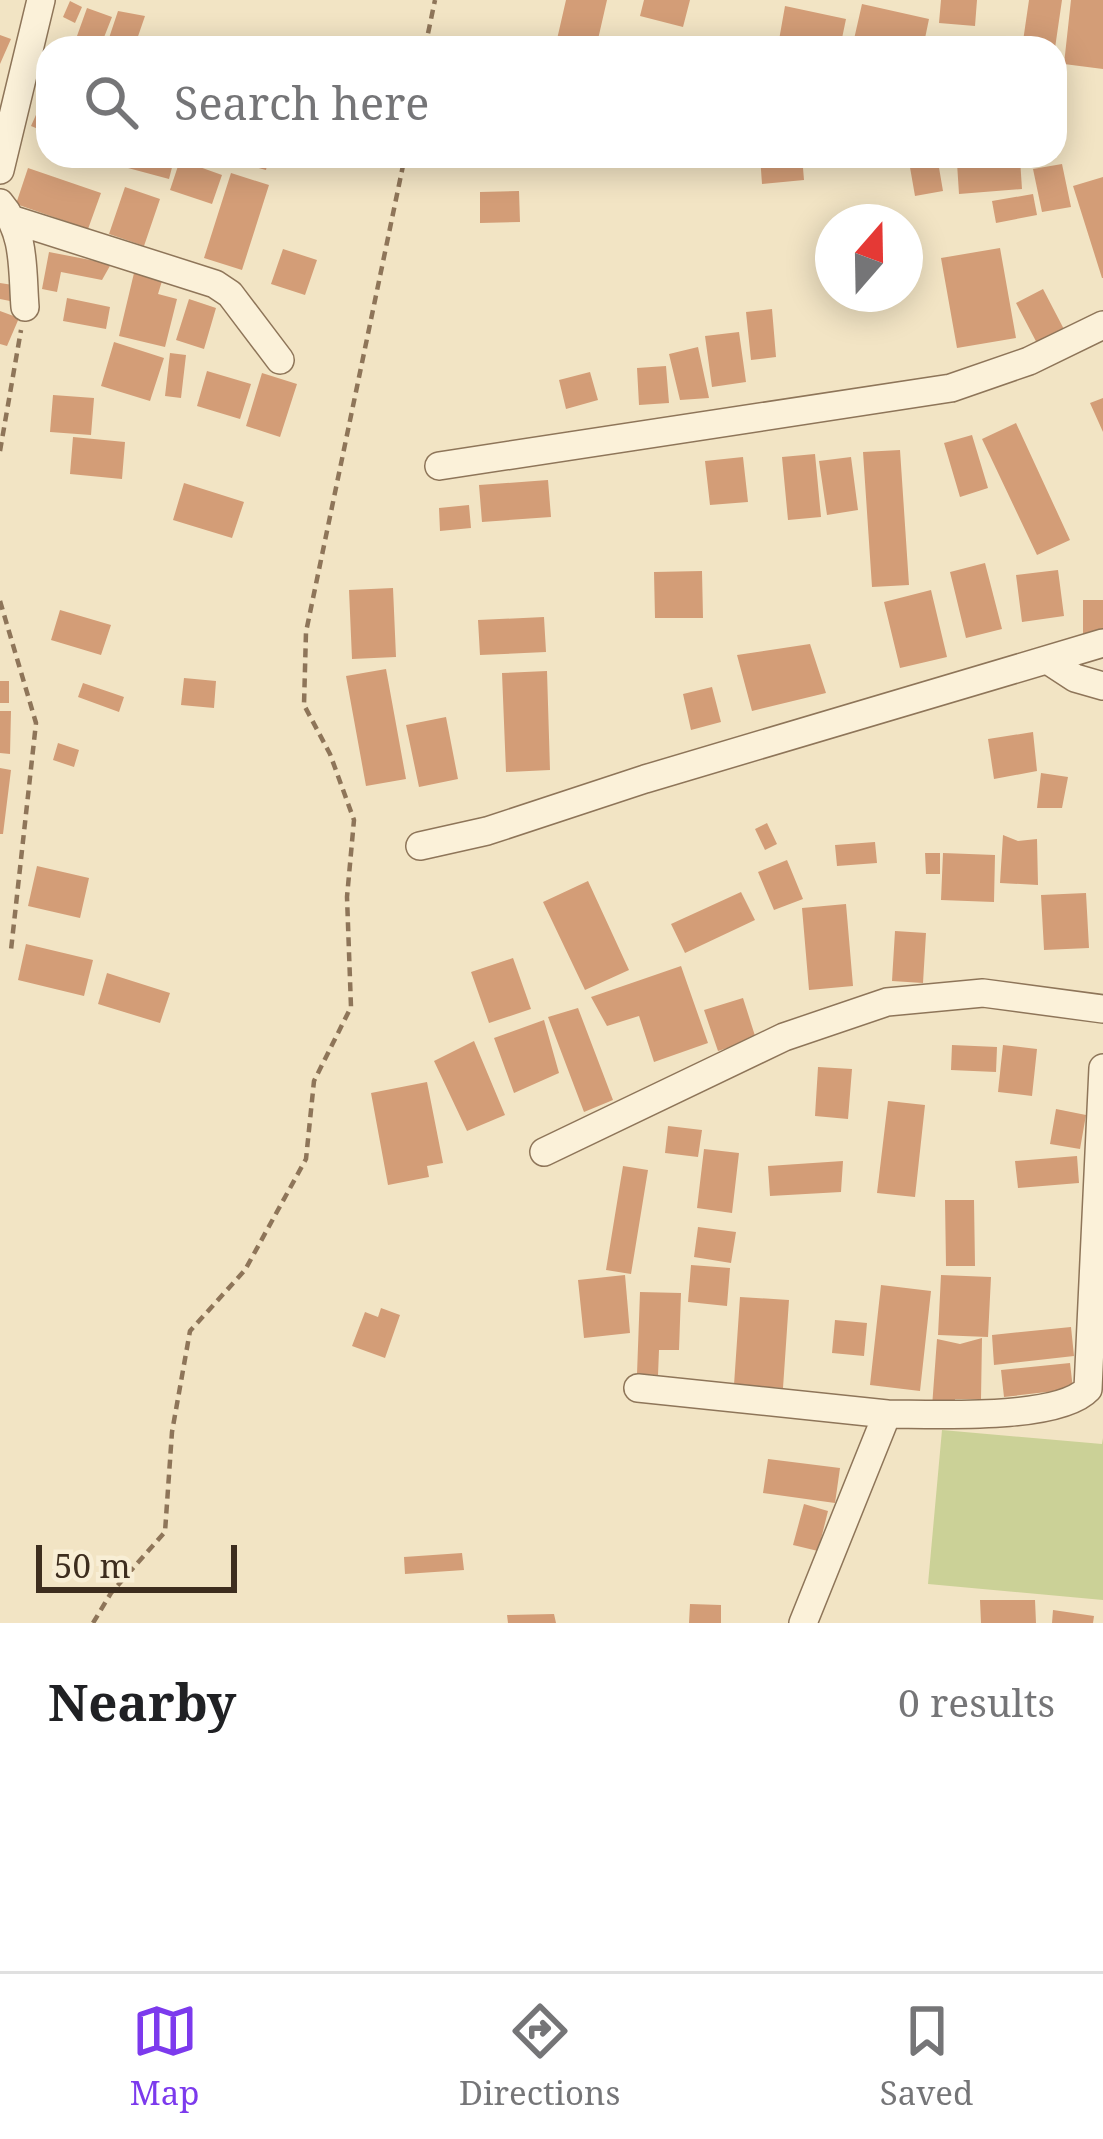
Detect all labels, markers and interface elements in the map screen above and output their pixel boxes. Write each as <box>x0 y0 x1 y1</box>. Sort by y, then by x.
search box <box>36 36 1067 168</box>
icon: search <box>78 69 144 135</box>
text: Search here <box>174 72 429 133</box>
north arrow <box>815 204 923 312</box>
scale bar <box>36 1539 237 1592</box>
text: 50 m <box>54 1543 131 1588</box>
text: Nearby <box>48 1666 236 1736</box>
text: 0 results <box>898 1675 1055 1728</box>
tab: Map <box>130 1998 200 2115</box>
tab: Directions <box>459 1998 620 2115</box>
tab: Saved <box>880 1998 973 2115</box>

